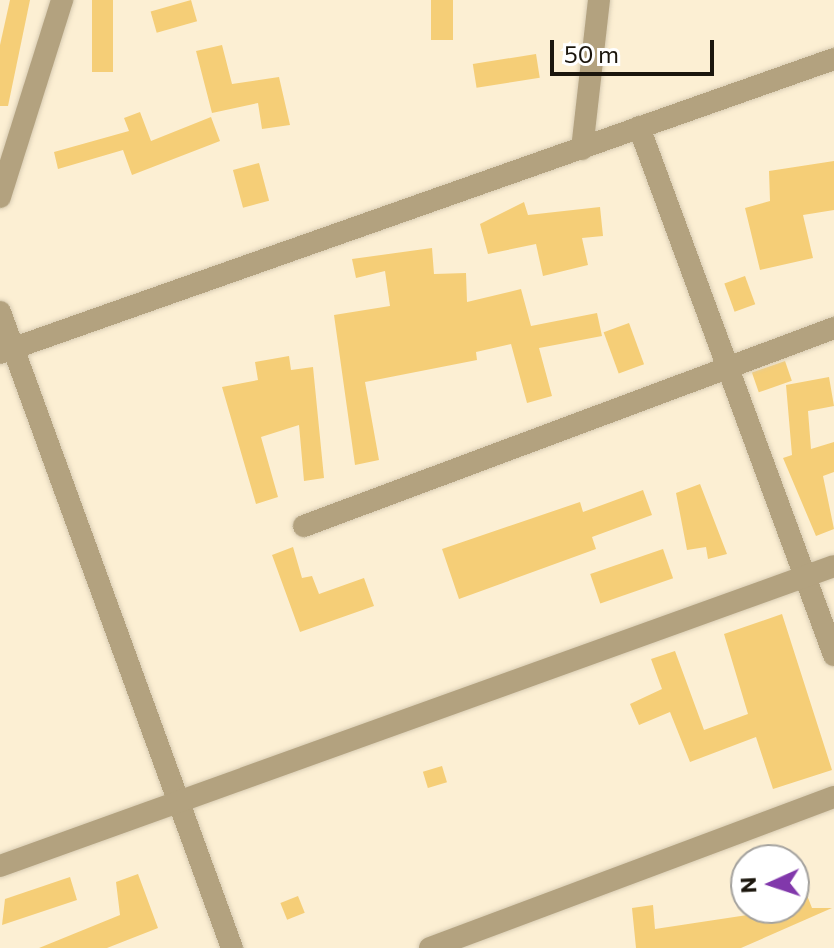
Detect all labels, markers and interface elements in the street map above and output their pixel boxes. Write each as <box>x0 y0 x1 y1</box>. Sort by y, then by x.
scale bar <box>554 24 718 74</box>
text: 50 m <box>564 39 619 68</box>
north arrow <box>730 844 810 924</box>
text: N <box>734 876 761 894</box>

